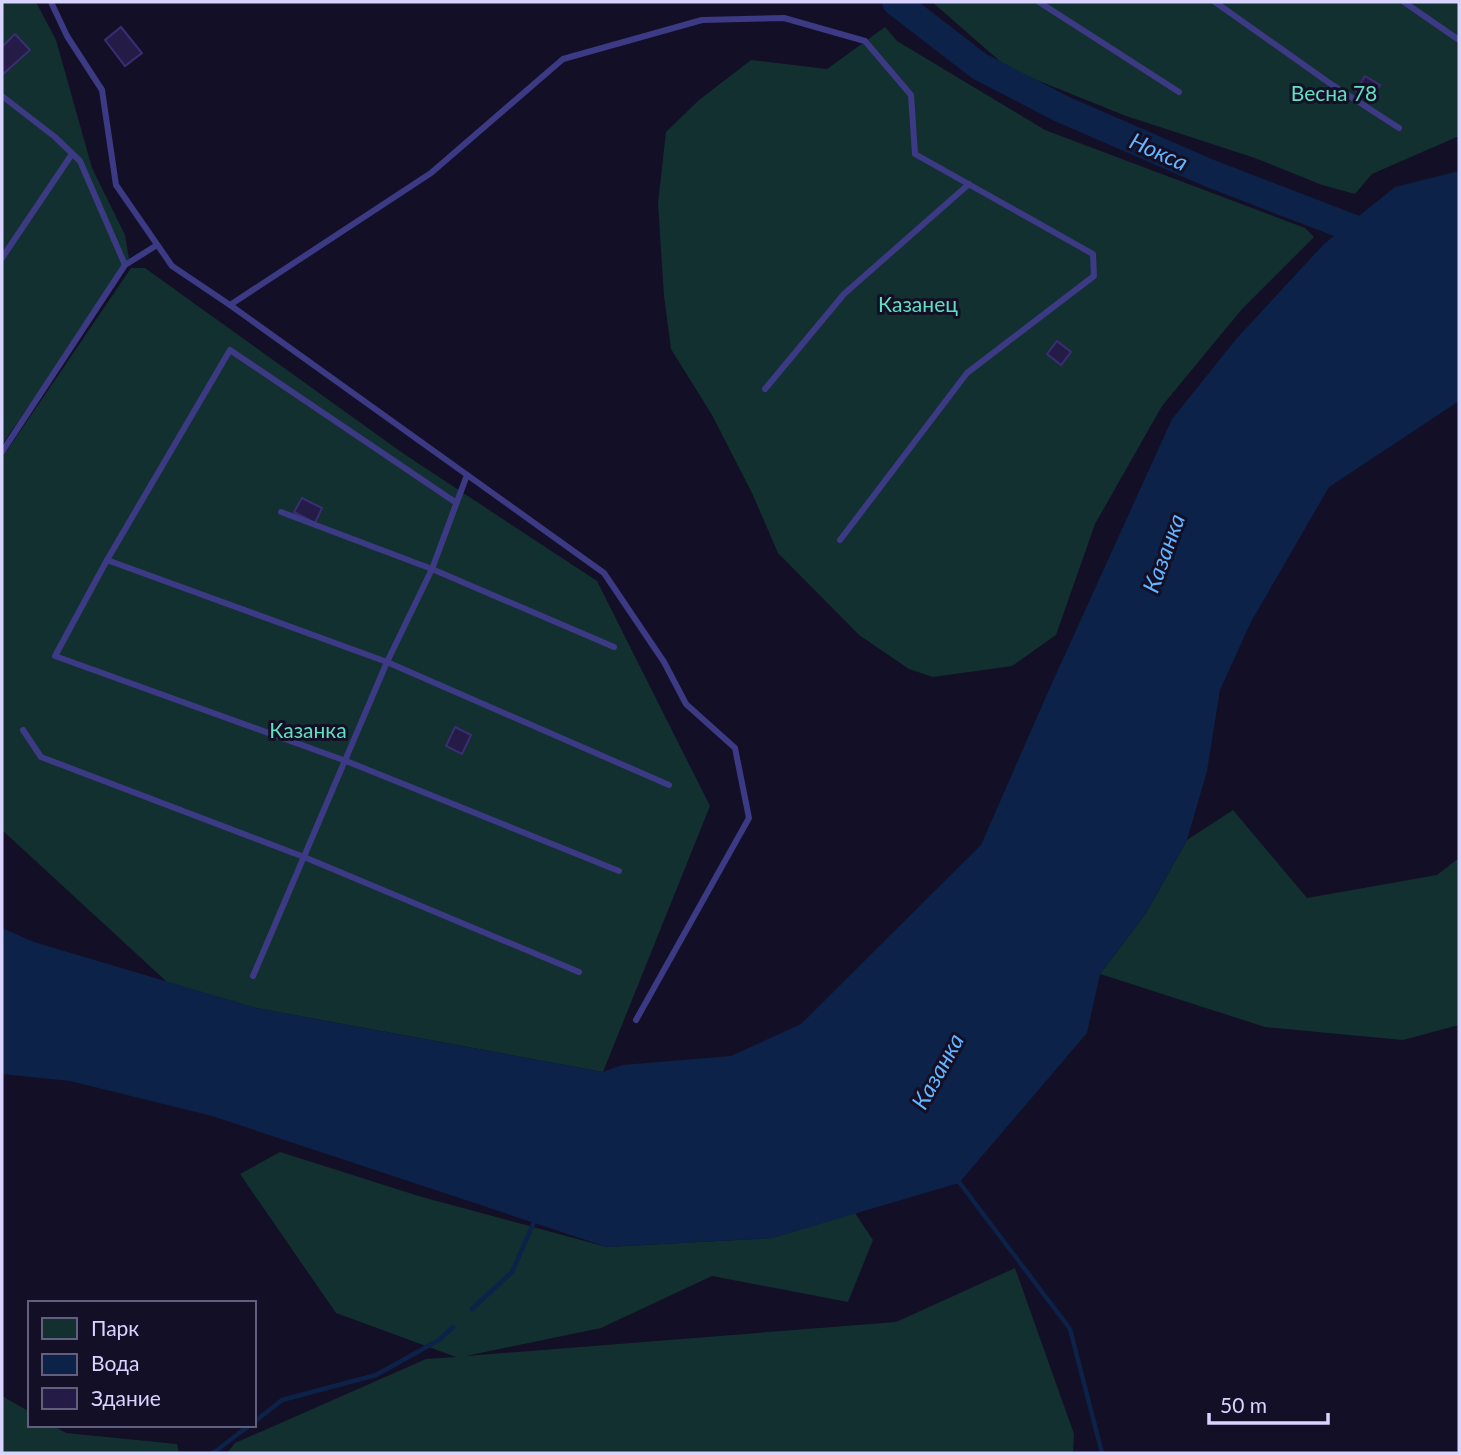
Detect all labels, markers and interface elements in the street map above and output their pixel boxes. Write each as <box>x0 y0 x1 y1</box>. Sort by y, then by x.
park label: Весна 78 <box>1291 80 1377 105</box>
water label: Нокса <box>1126 126 1192 176</box>
park label: Казанец <box>878 291 958 316</box>
water label: Казанка <box>1136 510 1190 596</box>
park label: Казанка <box>269 717 347 742</box>
water label: Казанка <box>905 1028 969 1114</box>
legend <box>28 1301 256 1427</box>
text: Парк <box>91 1315 139 1340</box>
text: Вода <box>91 1350 139 1375</box>
scale bar <box>1209 1382 1328 1426</box>
text: Здание <box>91 1385 161 1410</box>
text: 50 m <box>1220 1392 1267 1417</box>

